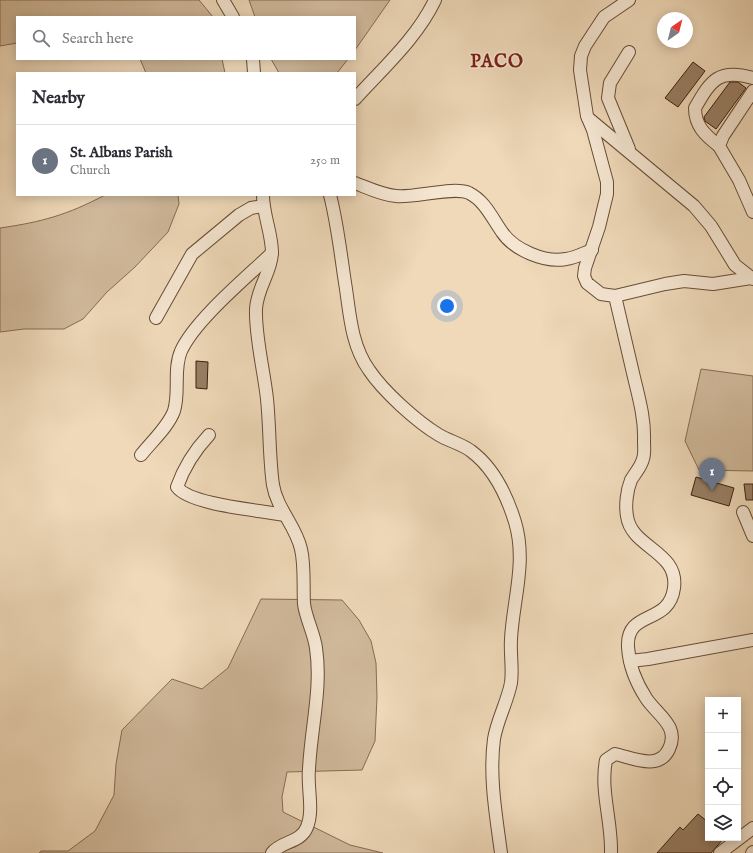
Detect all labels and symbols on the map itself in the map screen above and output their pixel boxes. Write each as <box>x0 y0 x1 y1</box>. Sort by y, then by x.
north arrow <box>657 12 693 48</box>
district label: PACO <box>470 51 524 74</box>
your location <box>437 296 457 316</box>
pin: 1 <box>699 458 725 491</box>

